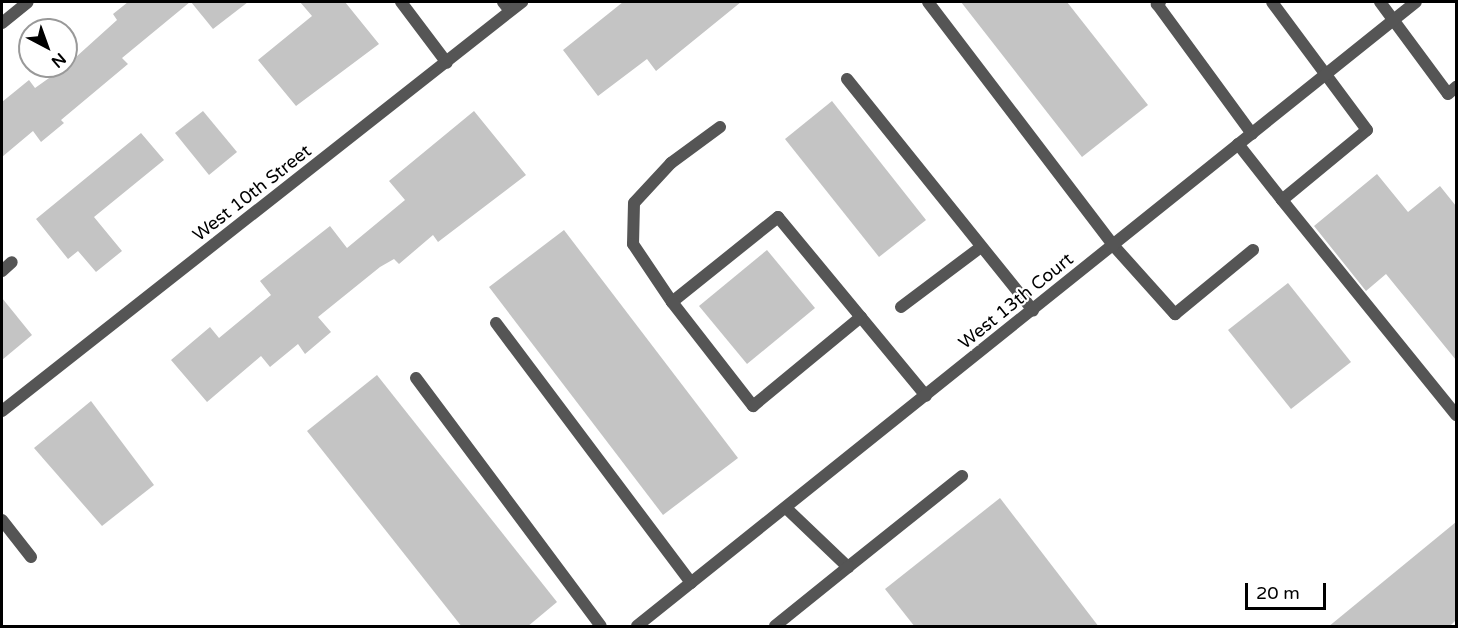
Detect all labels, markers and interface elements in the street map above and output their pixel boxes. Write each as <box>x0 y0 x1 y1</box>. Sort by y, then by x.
north arrow <box>18 18 78 78</box>
text: N <box>47 48 70 72</box>
street label: West 10th Street <box>189 140 315 246</box>
street label: West 13th Court <box>955 248 1077 354</box>
scale bar <box>1248 571 1329 609</box>
text: 20 m <box>1256 582 1300 604</box>

